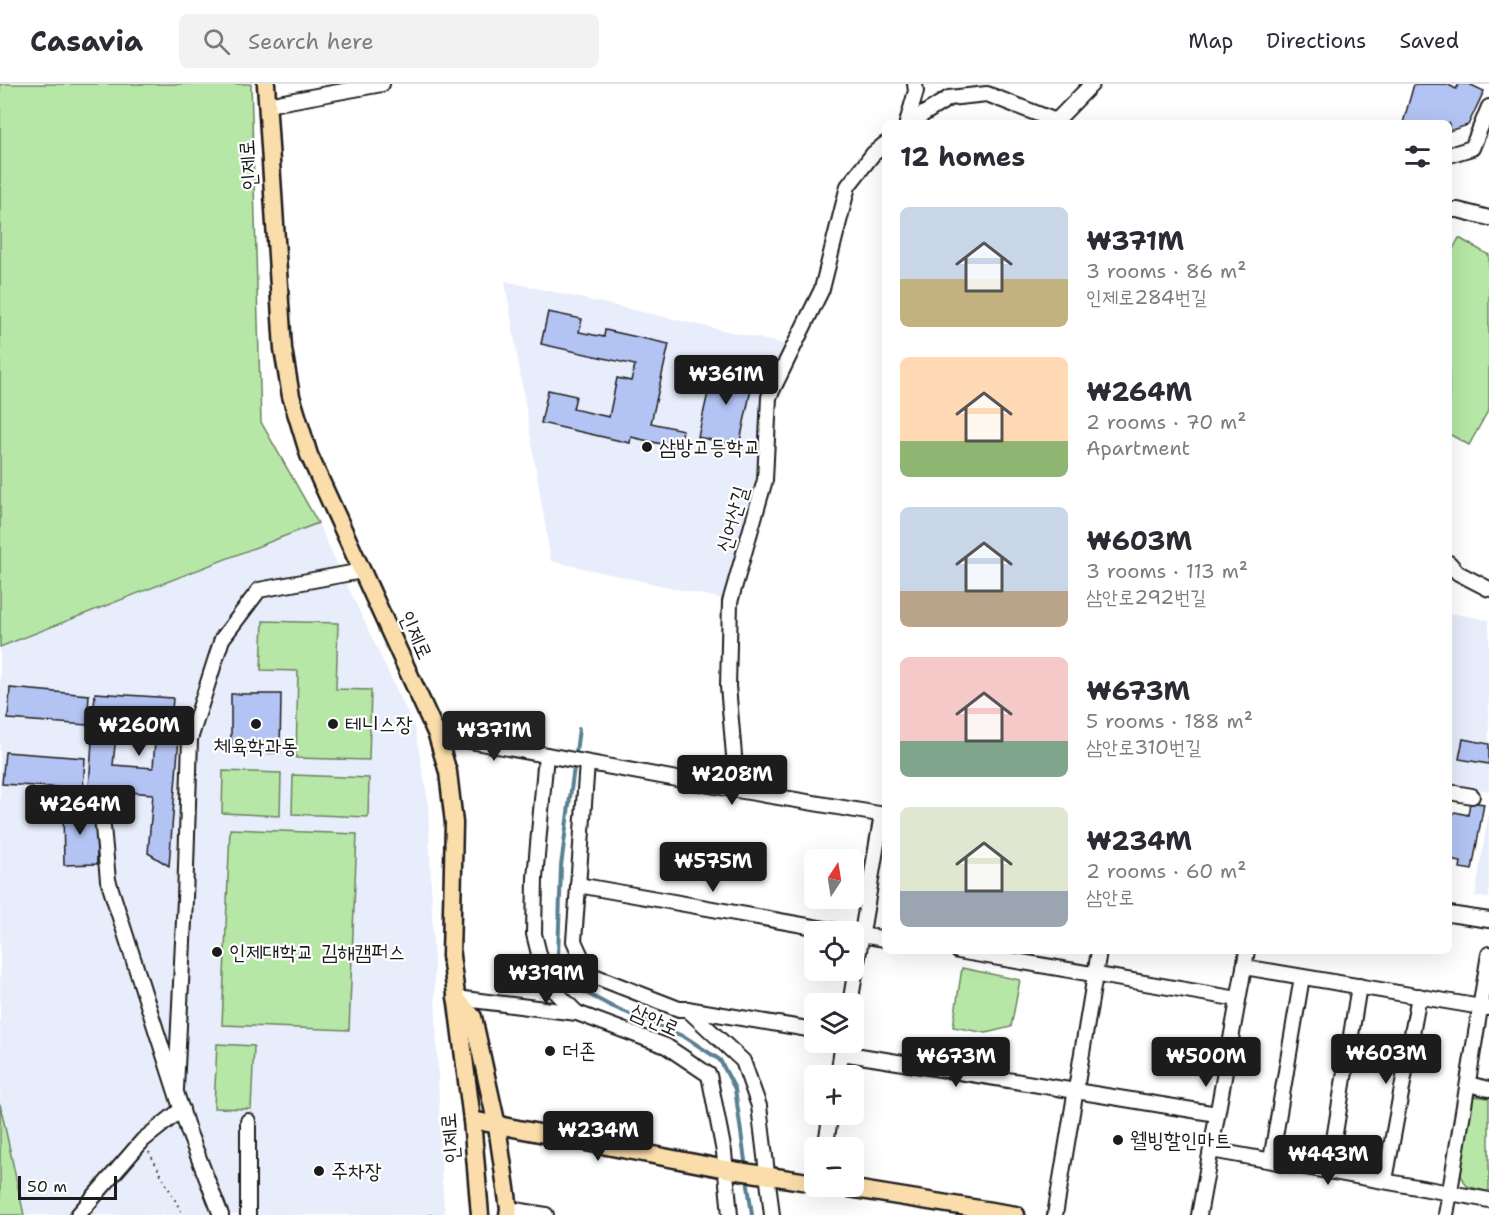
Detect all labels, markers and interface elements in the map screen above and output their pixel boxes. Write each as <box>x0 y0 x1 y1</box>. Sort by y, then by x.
search box <box>179 14 599 68</box>
text: Casavia <box>30 22 143 60</box>
icon: search <box>200 25 233 58</box>
text: Search here <box>248 27 374 56</box>
text: Map <box>1188 27 1233 55</box>
text: Directions <box>1266 27 1366 55</box>
text: Saved <box>1399 27 1459 55</box>
street label: 인제로 <box>232 139 264 191</box>
text: 12 homes <box>900 139 1025 174</box>
icon: filters <box>1401 140 1434 173</box>
text: ₩371M <box>1086 223 1184 258</box>
icon: home <box>948 231 1020 303</box>
text: 3 rooms · 86 m² <box>1086 258 1246 284</box>
text: 인제로284번길 <box>1086 284 1207 310</box>
pin: ₩361M <box>684 355 768 406</box>
text: ₩361M <box>688 361 764 387</box>
text: ₩264M <box>1086 374 1192 409</box>
icon: home <box>948 381 1020 453</box>
text: 2 rooms · 70 m² <box>1086 409 1247 435</box>
place label: 삼방고등학교 <box>659 433 760 461</box>
text: Apartment <box>1086 435 1190 461</box>
marker: 삼방고등학교 <box>640 440 654 454</box>
street label: 신어산길 <box>709 483 755 555</box>
text: ₩603M <box>1086 523 1192 558</box>
icon: home <box>948 531 1020 603</box>
text: 3 rooms · 113 m² <box>1086 558 1248 584</box>
text: 삼안로292번길 <box>1086 584 1206 610</box>
street label: 인제로 <box>393 606 439 664</box>
text: ₩673M <box>1086 673 1190 708</box>
icon: home <box>948 681 1020 753</box>
pin: ₩260M <box>97 706 181 757</box>
text: 5 rooms · 188 m² <box>1086 708 1253 734</box>
place label: 테니스장 <box>345 710 413 738</box>
pin: ₩371M <box>452 711 536 762</box>
text: ₩260M <box>98 712 180 738</box>
marker: 체육학과동 <box>249 717 263 731</box>
marker: 테니스장 <box>326 717 340 731</box>
text: ₩371M <box>456 717 532 743</box>
place label: 체육학과동 <box>214 732 298 760</box>
text: 삼안로310번길 <box>1086 734 1201 760</box>
pin: ₩208M <box>690 755 774 806</box>
text: ₩208M <box>691 761 773 787</box>
pin: ₩264M <box>38 785 122 836</box>
text: ₩264M <box>39 791 121 817</box>
text: ₩234M <box>1086 823 1192 858</box>
icon: home <box>948 831 1020 903</box>
pin: ₩575M <box>671 842 755 893</box>
text: ₩575M <box>674 848 752 874</box>
north arrow <box>804 849 864 909</box>
map controls <box>804 849 864 1197</box>
text: 2 rooms · 60 m² <box>1086 858 1246 884</box>
text: 삼안로 <box>1086 884 1134 910</box>
button: locate <box>804 921 864 981</box>
place label: 인제대학교 김해캠퍼스 <box>229 938 405 966</box>
marker: 인제대학교 김해캠퍼스 <box>210 945 224 959</box>
pin: ₩319M <box>504 954 588 1005</box>
text: ₩319M <box>508 960 584 986</box>
button: layers <box>804 993 864 1053</box>
street label: 삼안로 <box>626 997 684 1043</box>
pin: ₩603M <box>1344 1034 1428 1085</box>
place label: 더존 <box>562 1037 596 1065</box>
pin: ₩673M <box>914 1037 998 1088</box>
pin: ₩500M <box>1164 1037 1248 1088</box>
text: ₩603M <box>1345 1040 1427 1066</box>
text: ₩673M <box>916 1043 996 1069</box>
text: ₩500M <box>1166 1043 1246 1069</box>
marker: 더존 <box>543 1044 557 1058</box>
button: + <box>804 1065 864 1125</box>
pin: ₩234M <box>556 1111 640 1162</box>
street label: 인제로 <box>434 1112 466 1164</box>
text: ₩234M <box>557 1117 639 1143</box>
place label: 웰빙할인마트 <box>1130 1126 1231 1154</box>
marker: 웰빙할인마트 <box>1111 1133 1125 1147</box>
pin: ₩443M <box>1286 1135 1370 1186</box>
button: − <box>804 1137 864 1197</box>
text: ₩443M <box>1287 1141 1369 1167</box>
place label: 주차장 <box>331 1157 382 1185</box>
marker: 주차장 <box>312 1164 326 1178</box>
scale bar <box>18 1173 117 1200</box>
text: 50 m <box>27 1176 67 1197</box>

